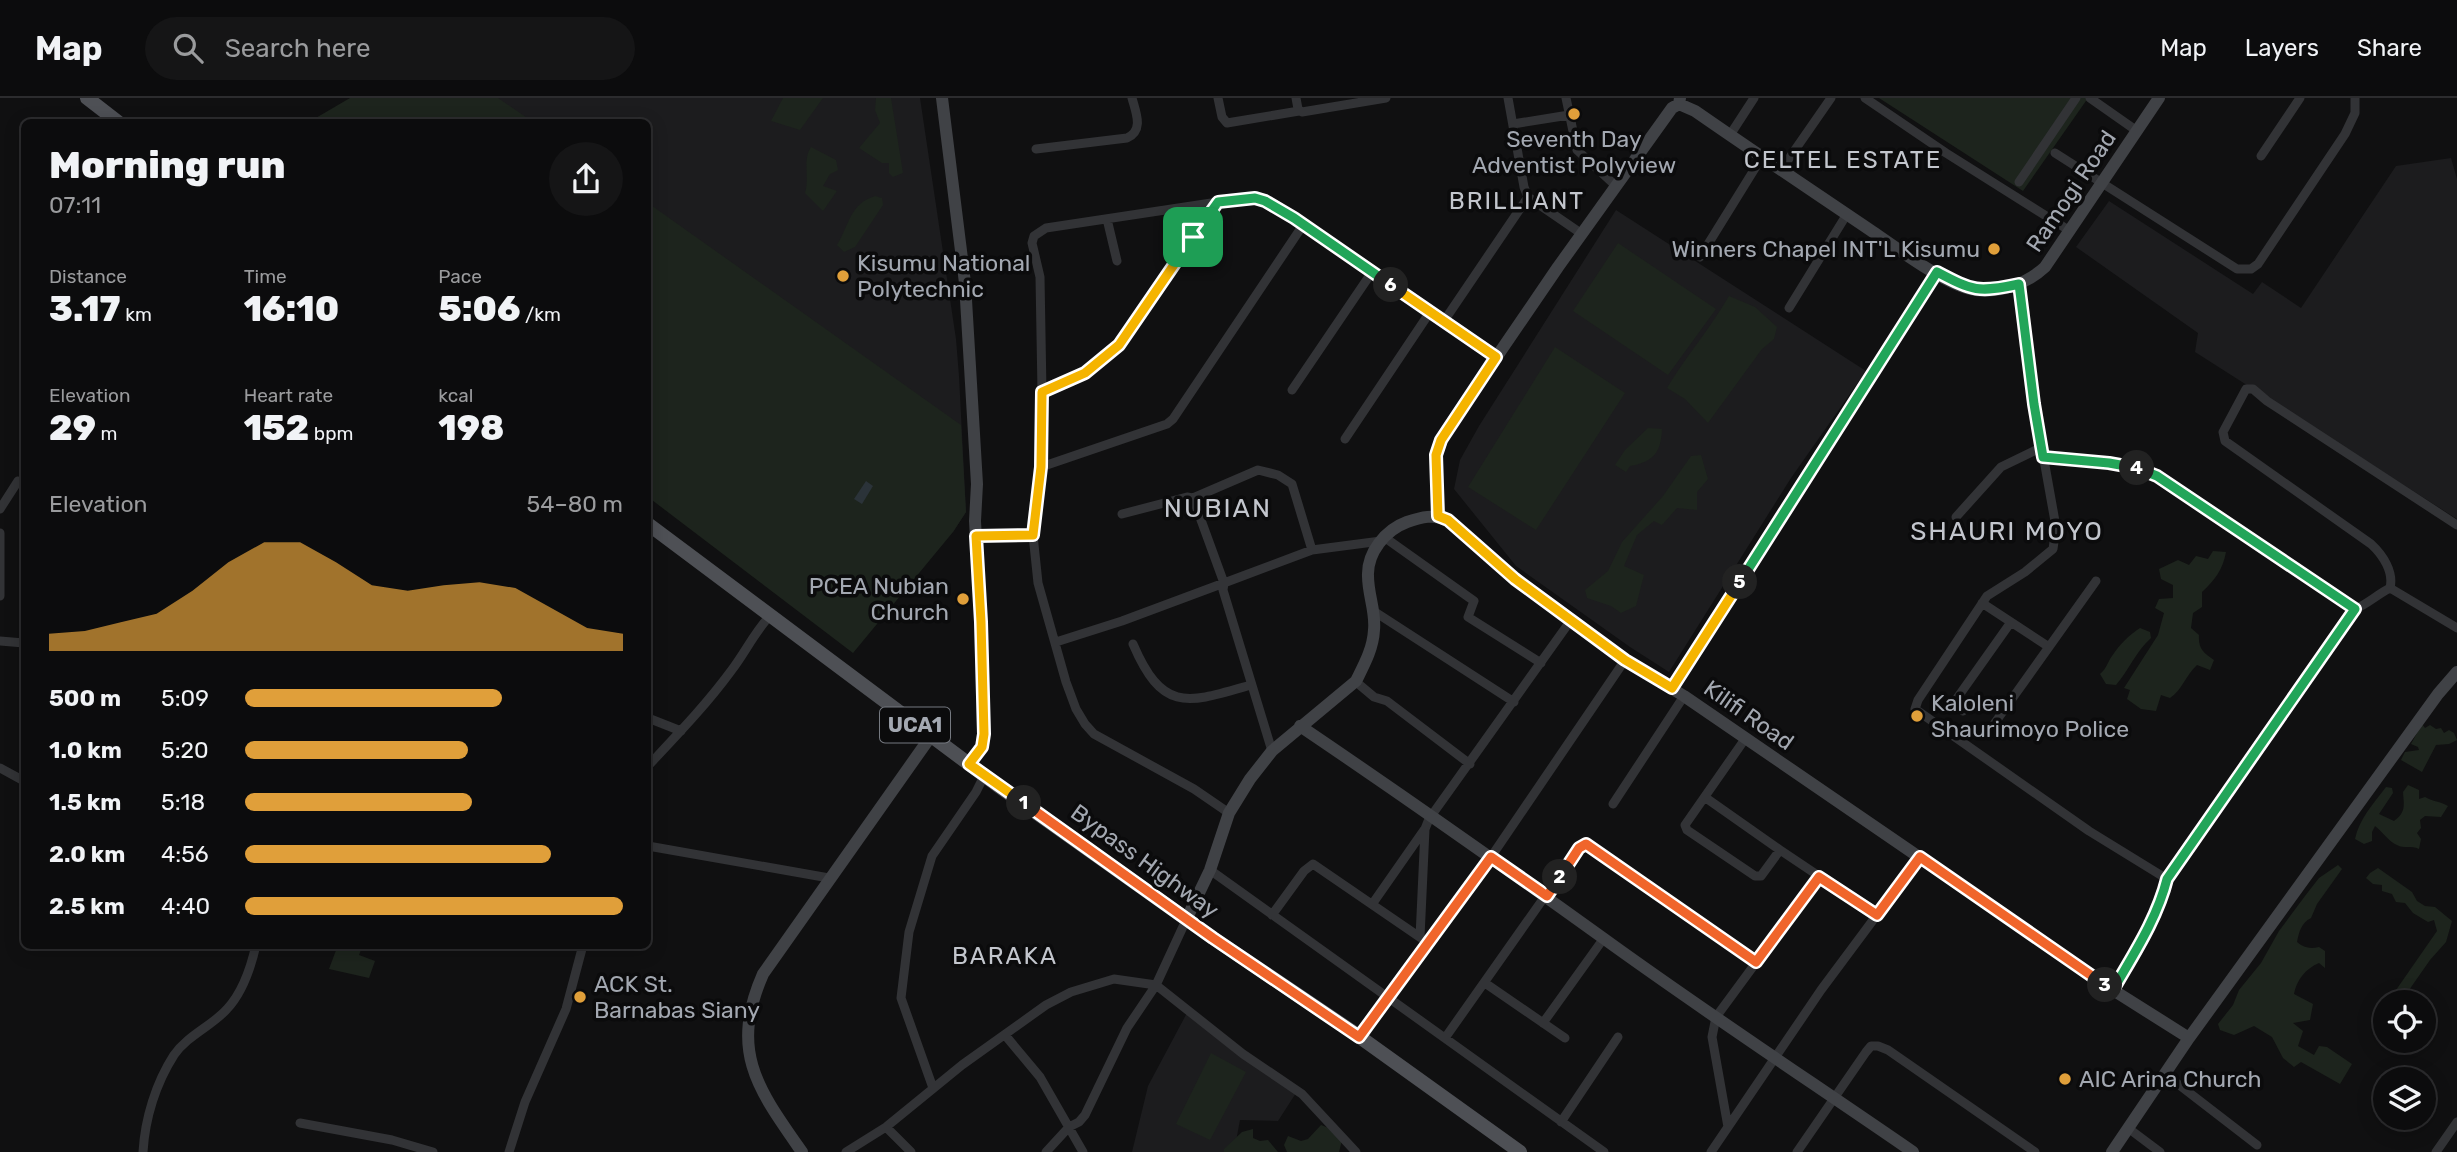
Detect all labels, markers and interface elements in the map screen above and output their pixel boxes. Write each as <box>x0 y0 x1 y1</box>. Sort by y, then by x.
search box <box>145 17 635 80</box>
text: Map <box>35 29 103 68</box>
icon: search <box>169 29 207 67</box>
text: Search here <box>225 33 370 64</box>
text: Map <box>2160 34 2207 62</box>
text: Layers <box>2245 34 2319 62</box>
text: Share <box>2357 34 2422 62</box>
marker: Seventh Day Adventist Polyview <box>1566 106 1582 122</box>
place label: Seventh Day Adventist Polyview <box>1472 125 1676 179</box>
street label: Ramogi Road <box>2020 125 2122 257</box>
text: Morning run <box>49 142 286 188</box>
button: share <box>549 142 623 216</box>
district label: CELTEL ESTATE <box>1744 146 1942 174</box>
district label: BRILLIANT <box>1449 187 1585 215</box>
text: 07:11 <box>49 191 101 219</box>
pin <box>1163 207 1223 267</box>
icon: arrive <box>1174 218 1212 256</box>
place label: Winners Chapel INT'L Kisumu <box>1671 235 1980 263</box>
marker: Winners Chapel INT'L Kisumu <box>1986 241 2002 257</box>
place label: Kisumu National Polytechnic <box>857 249 1030 303</box>
text: Distance <box>49 265 127 288</box>
text: Time <box>244 265 287 288</box>
text: Pace <box>438 265 482 288</box>
marker: Kisumu National Polytechnic <box>835 268 851 284</box>
pin: 6 <box>1374 268 1408 302</box>
text: 6 <box>1384 273 1397 296</box>
text: 3.17 <box>49 288 121 330</box>
text: 16:10 <box>244 288 339 330</box>
text: 5:06 <box>438 288 520 330</box>
text: km <box>121 303 152 326</box>
text: /km <box>520 303 561 326</box>
text: Elevation <box>49 384 130 407</box>
text: Heart rate <box>244 384 333 407</box>
text: kcal <box>438 384 473 407</box>
text: 29 <box>49 407 96 449</box>
text: 152 <box>244 407 309 449</box>
text: 198 <box>438 407 504 449</box>
text: m <box>96 422 117 445</box>
text: bpm <box>309 422 353 445</box>
pin: 4 <box>2120 450 2154 486</box>
text: 4 <box>2130 456 2143 479</box>
text: Elevation <box>49 490 148 518</box>
text: 54–80 m <box>527 490 623 518</box>
district label: NUBIAN <box>1164 493 1272 524</box>
district label: SHAURI MOYO <box>1910 516 2104 547</box>
pin: 5 <box>1722 564 1758 600</box>
text: 5 <box>1733 570 1746 593</box>
place label: PCEA Nubian Church <box>809 572 949 626</box>
marker: PCEA Nubian Church <box>955 591 971 607</box>
street label: Kilifi Road <box>1699 674 1799 756</box>
text: 500 m <box>49 684 121 712</box>
text: 5:09 <box>161 684 209 712</box>
place label: Kaloleni Shaurimoyo Police <box>1931 689 2129 743</box>
road number: UCA1 <box>880 708 950 742</box>
marker: Kaloleni Shaurimoyo Police <box>1909 708 1925 724</box>
text: 1.0 km <box>49 736 122 764</box>
text: 5:20 <box>161 736 209 764</box>
pin: 1 <box>1006 786 1042 820</box>
text: 1.5 km <box>49 788 121 816</box>
text: 5:18 <box>161 788 205 816</box>
text: 1 <box>1019 791 1028 814</box>
street label: Bypass Highway <box>1065 798 1225 924</box>
text: 2.0 km <box>49 840 125 868</box>
text: 4:56 <box>161 840 209 868</box>
pin: 2 <box>1542 860 1578 894</box>
text: 2 <box>1553 865 1566 888</box>
text: 2.5 km <box>49 892 125 920</box>
text: 4:40 <box>161 892 210 920</box>
district label: BARAKA <box>952 942 1058 970</box>
pin: 3 <box>2088 968 2122 1002</box>
place label: ACK St. Barnabas Siany <box>594 970 760 1024</box>
text: 3 <box>2098 973 2111 996</box>
marker: ACK St. Barnabas Siany <box>572 989 588 1005</box>
map controls <box>2373 990 2436 1130</box>
button: locate <box>2373 990 2436 1053</box>
place label: AIC Arina Church <box>2079 1065 2261 1093</box>
button: layers <box>2373 1067 2436 1130</box>
marker: AIC Arina Church <box>2057 1071 2073 1087</box>

